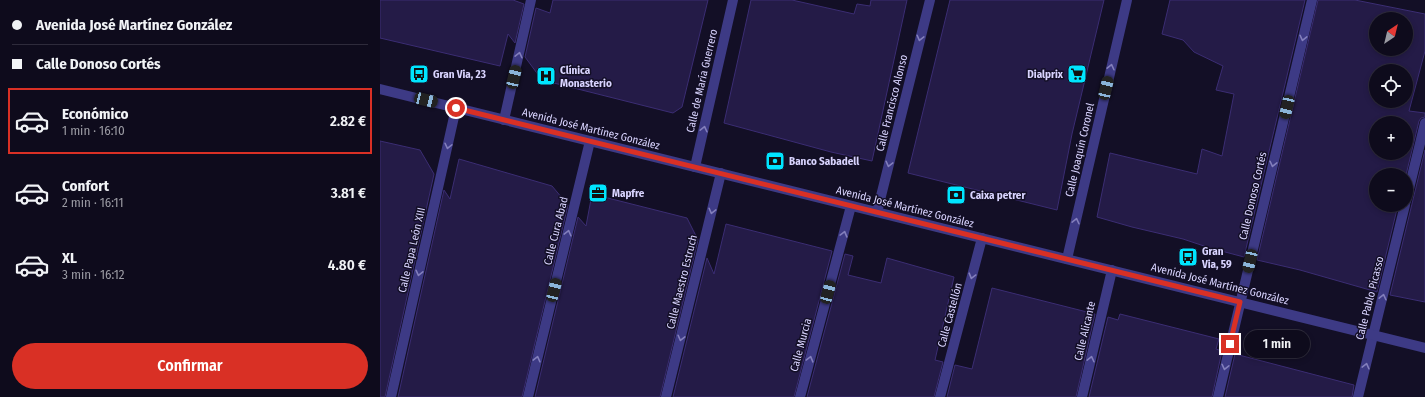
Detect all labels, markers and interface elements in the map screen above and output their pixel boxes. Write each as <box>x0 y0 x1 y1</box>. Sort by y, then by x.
north arrow <box>1369 12 1413 56</box>
map controls <box>1369 12 1413 212</box>
text: Avenida José Martínez González <box>36 16 232 34</box>
street label: Calle de María Guerrero <box>684 28 720 134</box>
one-way arrow <box>1299 34 1308 41</box>
one-way arrow <box>917 35 925 41</box>
one-way arrow <box>514 51 522 58</box>
street label: Calle Francisco Alonso <box>874 53 910 153</box>
text: Calle Donoso Cortés <box>36 55 161 73</box>
bus stop icon: Gran Via, 23 <box>408 63 430 85</box>
supermarket icon: Dialprix <box>1066 63 1088 85</box>
car <box>505 64 523 90</box>
place label: Clínica Monasterio <box>560 64 612 90</box>
one-way arrow <box>1107 64 1115 70</box>
button: locate <box>1369 64 1413 108</box>
hospital icon: Clínica Monasterio <box>535 65 557 87</box>
place label: Gran Via, 23 <box>433 68 486 81</box>
place label: Dialprix <box>1027 68 1064 81</box>
car <box>1097 75 1115 101</box>
car <box>413 91 439 109</box>
car <box>1278 94 1296 120</box>
route start <box>447 99 465 117</box>
street label: Calle Joaquín Coronel <box>1063 102 1097 198</box>
icon: car <box>14 103 50 139</box>
text: Económico <box>62 105 129 123</box>
street label: Avenida José Martínez González <box>521 106 662 153</box>
text: 2.82 € <box>330 112 366 130</box>
button: + <box>1369 116 1413 160</box>
text: 1 min · 16:10 <box>62 123 125 138</box>
one-way arrow <box>699 126 707 132</box>
one-way arrow <box>444 143 452 149</box>
bank icon: Banco Sabadell <box>764 150 786 172</box>
street label: Calle Donoso Cortés <box>1237 150 1270 241</box>
place label: Banco Sabadell <box>789 155 860 168</box>
one-way arrow <box>886 161 894 167</box>
one-way arrow <box>1269 161 1278 168</box>
button: − <box>1369 168 1413 212</box>
icon: car <box>14 175 50 211</box>
text: Confort <box>62 177 109 195</box>
office icon: Mapfre <box>587 182 609 204</box>
text: 3.81 € <box>331 184 366 202</box>
street label: Avenida José Martínez González <box>835 184 976 231</box>
bank icon: Caixa petrer <box>945 184 967 206</box>
place label: Mapfre <box>612 187 645 200</box>
place label: Caixa petrer <box>970 189 1026 202</box>
text: 2 min · 16:11 <box>62 195 123 210</box>
street label: Calle Cura Abad <box>541 195 571 267</box>
street label: Calle Papa León XIII <box>396 206 428 294</box>
one-way arrow <box>708 208 716 215</box>
one-way arrow <box>1071 218 1079 224</box>
one-way arrow <box>564 230 572 236</box>
one-way arrow <box>839 231 847 237</box>
street label: Calle Maestro Estruch <box>664 233 700 331</box>
place label: Gran Via, 59 <box>1201 245 1232 271</box>
bus stop icon: Gran Via, 59 <box>1177 246 1199 268</box>
icon: car <box>14 247 50 283</box>
car <box>1241 248 1259 274</box>
text: XL <box>62 249 77 267</box>
street label: Calle Pablo Picasso <box>1353 255 1387 341</box>
text: 4.80 € <box>328 256 366 274</box>
street label: Avenida José Martínez González <box>1150 261 1291 308</box>
text: 3 min · 16:12 <box>62 267 124 282</box>
one-way arrow <box>415 270 423 276</box>
one-way arrow <box>968 272 977 279</box>
car <box>545 277 563 303</box>
car <box>819 279 837 305</box>
street label: Calle Castellón <box>935 281 965 349</box>
one-way arrow <box>1378 294 1387 301</box>
street label: Calle Alicante <box>1072 300 1098 362</box>
street label: Calle Murcia <box>788 317 814 373</box>
callout: 1 min <box>1244 330 1310 358</box>
one-way arrow <box>677 334 685 341</box>
route end <box>1221 335 1239 353</box>
text: 1 min <box>1263 336 1291 351</box>
button: Confirmar <box>12 343 368 389</box>
one-way arrow <box>533 356 541 362</box>
one-way arrow <box>805 356 814 363</box>
one-way arrow <box>1086 356 1095 363</box>
one-way arrow <box>1221 363 1230 370</box>
one-way arrow <box>1361 363 1370 370</box>

